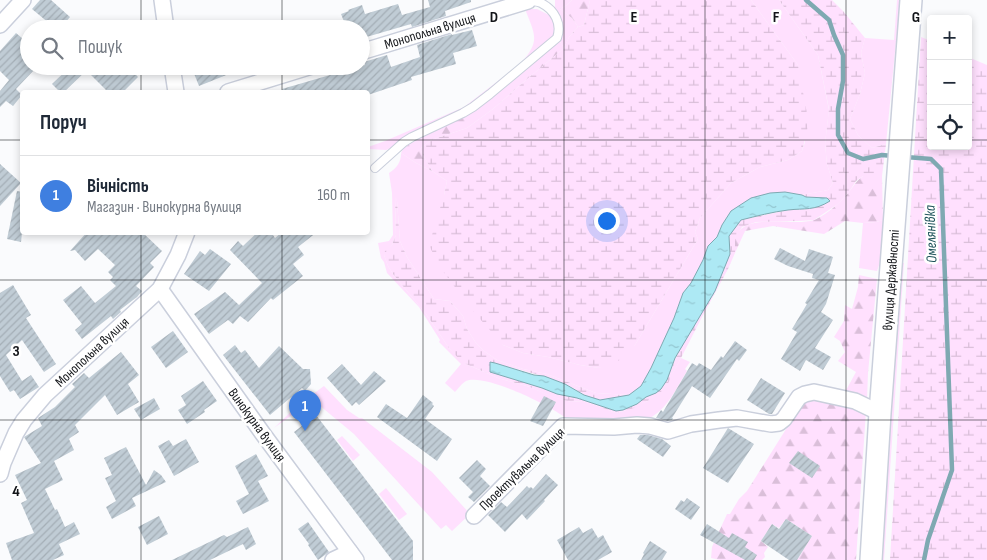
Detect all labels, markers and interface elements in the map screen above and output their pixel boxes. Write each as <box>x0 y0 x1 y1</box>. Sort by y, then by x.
text: D <box>490 8 498 27</box>
text: E <box>631 8 638 27</box>
text: F <box>773 8 780 27</box>
text: G <box>912 8 920 27</box>
street label: Монопольна вулиця <box>382 9 478 53</box>
map controls <box>927 15 972 150</box>
button: + <box>927 15 972 60</box>
search box <box>20 20 370 75</box>
icon: search <box>38 34 66 62</box>
text: Пошук <box>78 36 122 59</box>
button: − <box>927 60 972 105</box>
button: locate <box>927 105 972 150</box>
text: Поруч <box>40 110 87 135</box>
text: Вічність <box>87 175 149 198</box>
text: 1 <box>53 186 59 205</box>
text: 160 m <box>317 186 350 205</box>
text: Магазин · Винокурна вулиця <box>87 198 242 217</box>
water label: Омелянівка <box>920 205 942 263</box>
your location <box>594 208 620 234</box>
street label: вулиця Державності <box>879 229 903 331</box>
street label: Монопольна вулиця <box>52 314 132 390</box>
text: 3 <box>12 342 20 361</box>
street label: Винокурна вулиця <box>225 385 289 465</box>
pin: 1 <box>289 390 321 431</box>
street label: Проектувальна вулиця <box>476 424 568 514</box>
text: 4 <box>12 482 20 501</box>

